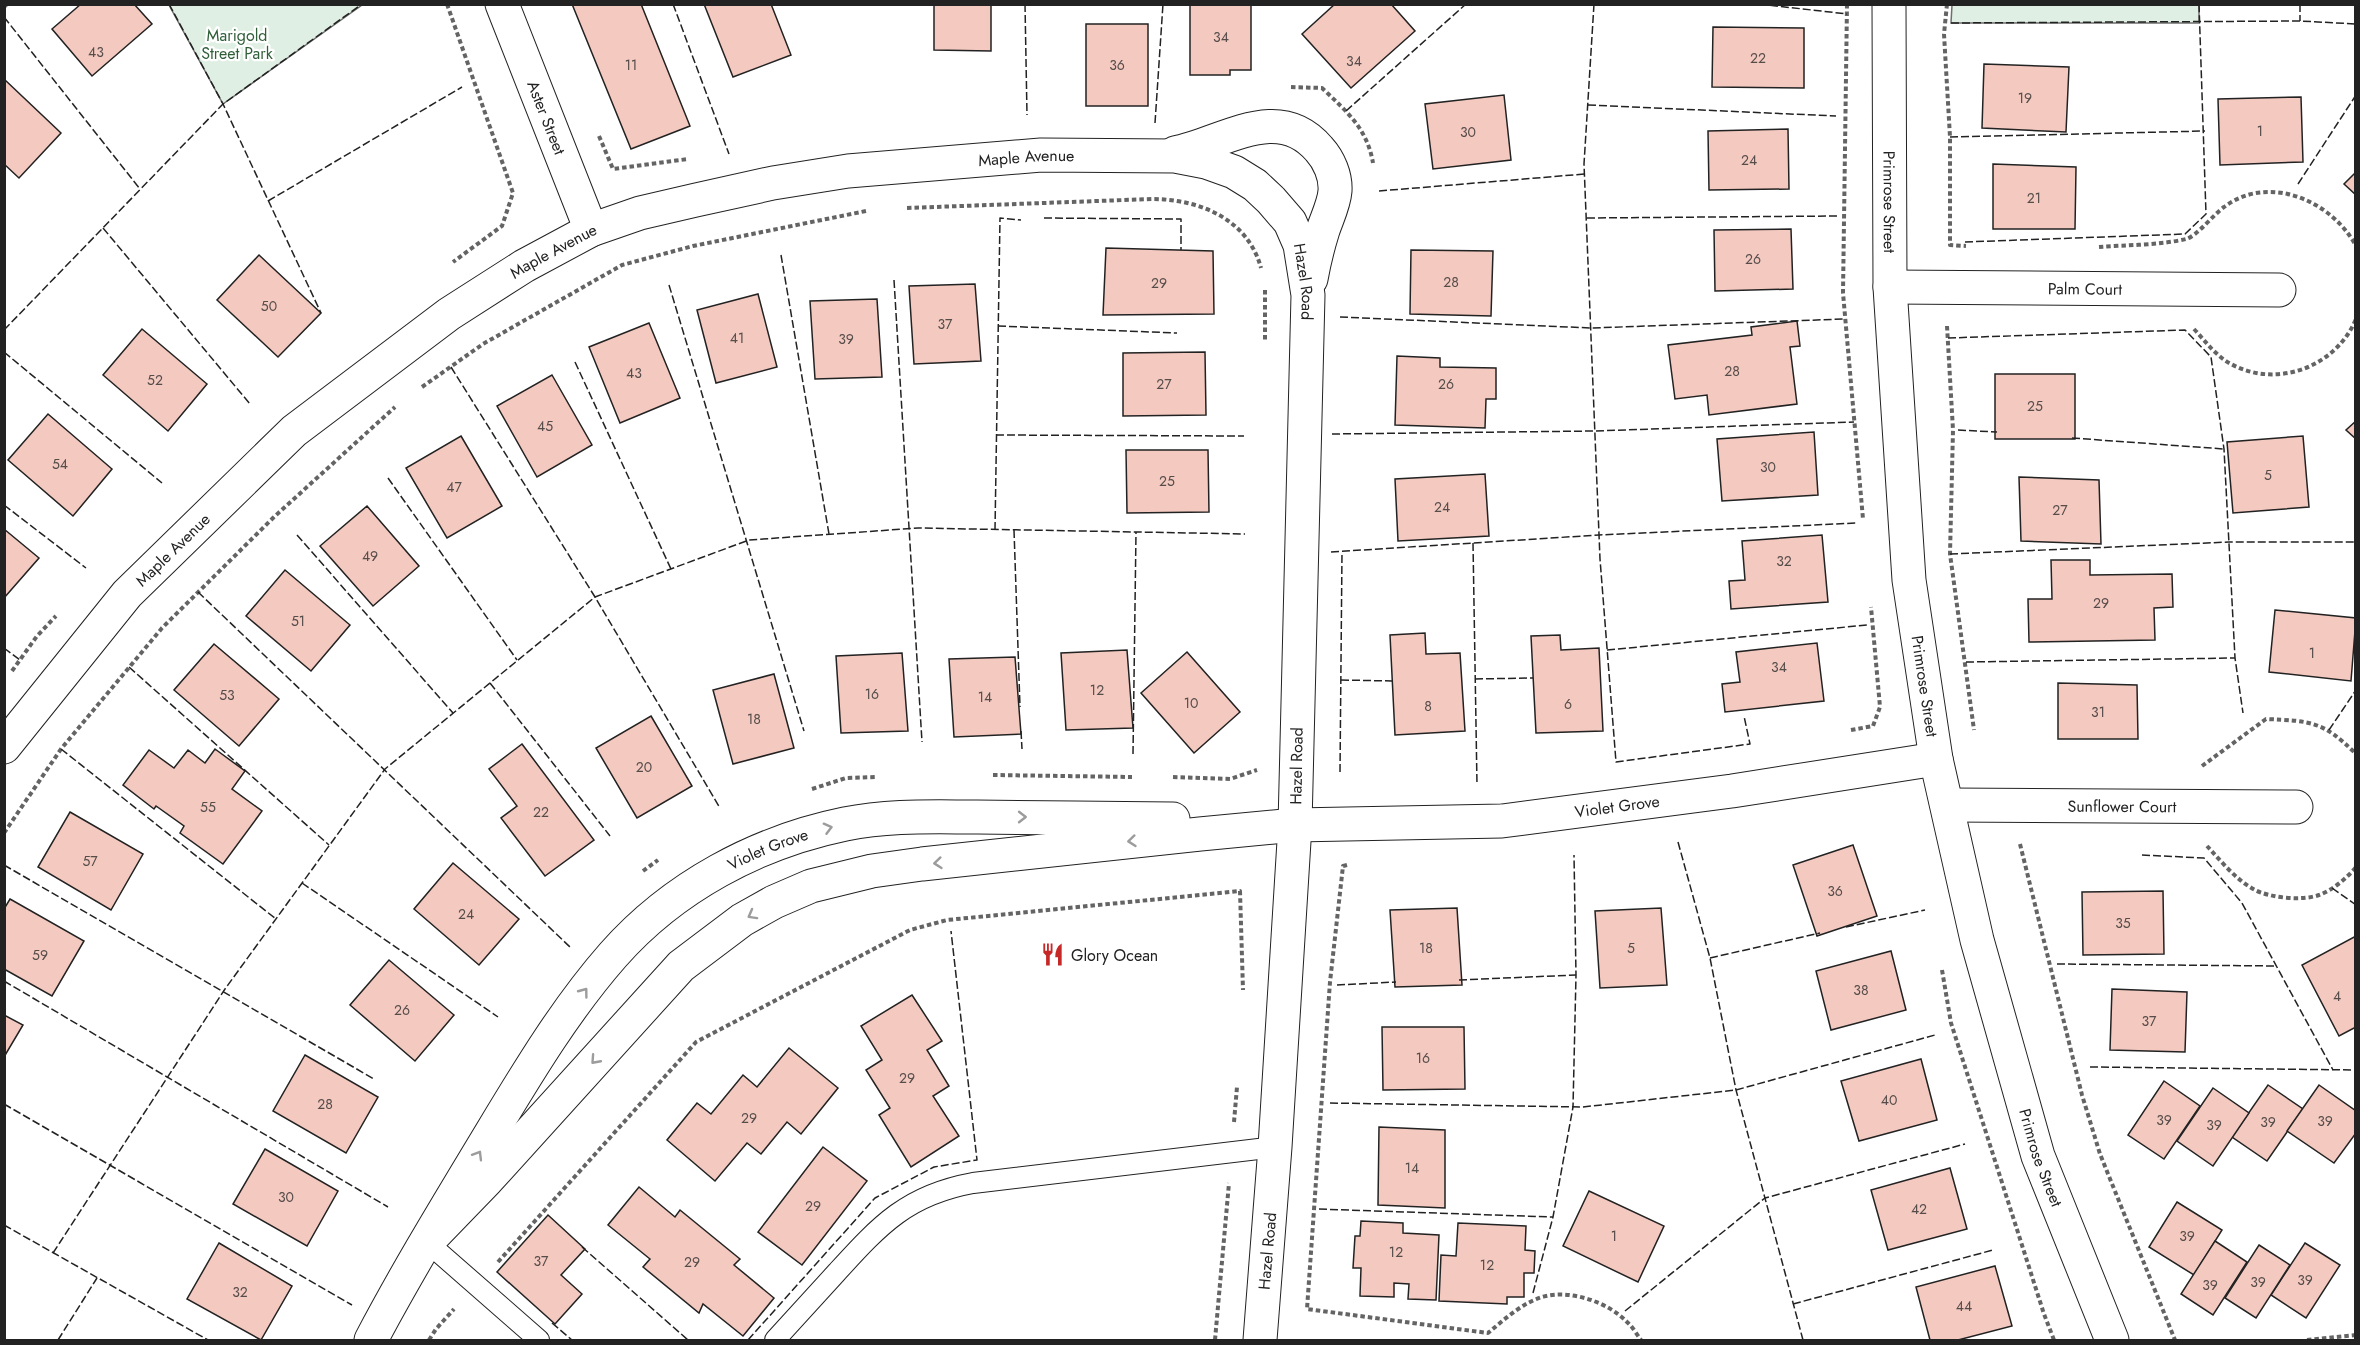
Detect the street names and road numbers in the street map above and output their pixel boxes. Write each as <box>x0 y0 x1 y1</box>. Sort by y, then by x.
street label: Aster Street <box>521 77 571 158</box>
street label: Maple Avenue <box>977 144 1074 172</box>
street label: Primrose Street <box>1878 151 1901 253</box>
street label: Maple Avenue <box>505 218 600 284</box>
street label: Hazel Road <box>1288 242 1319 321</box>
street label: Palm Court <box>2048 277 2122 301</box>
street label: Maple Avenue <box>130 508 215 592</box>
street label: Primrose Street <box>1906 634 1944 739</box>
street label: Hazel Road <box>1284 727 1309 805</box>
street label: Violet Grove <box>1573 790 1661 823</box>
street label: Sunflower Court <box>2067 795 2177 818</box>
street label: Violet Grove <box>723 823 811 876</box>
street label: Primrose Street <box>2013 1106 2068 1210</box>
street label: Hazel Road <box>1253 1211 1282 1291</box>

